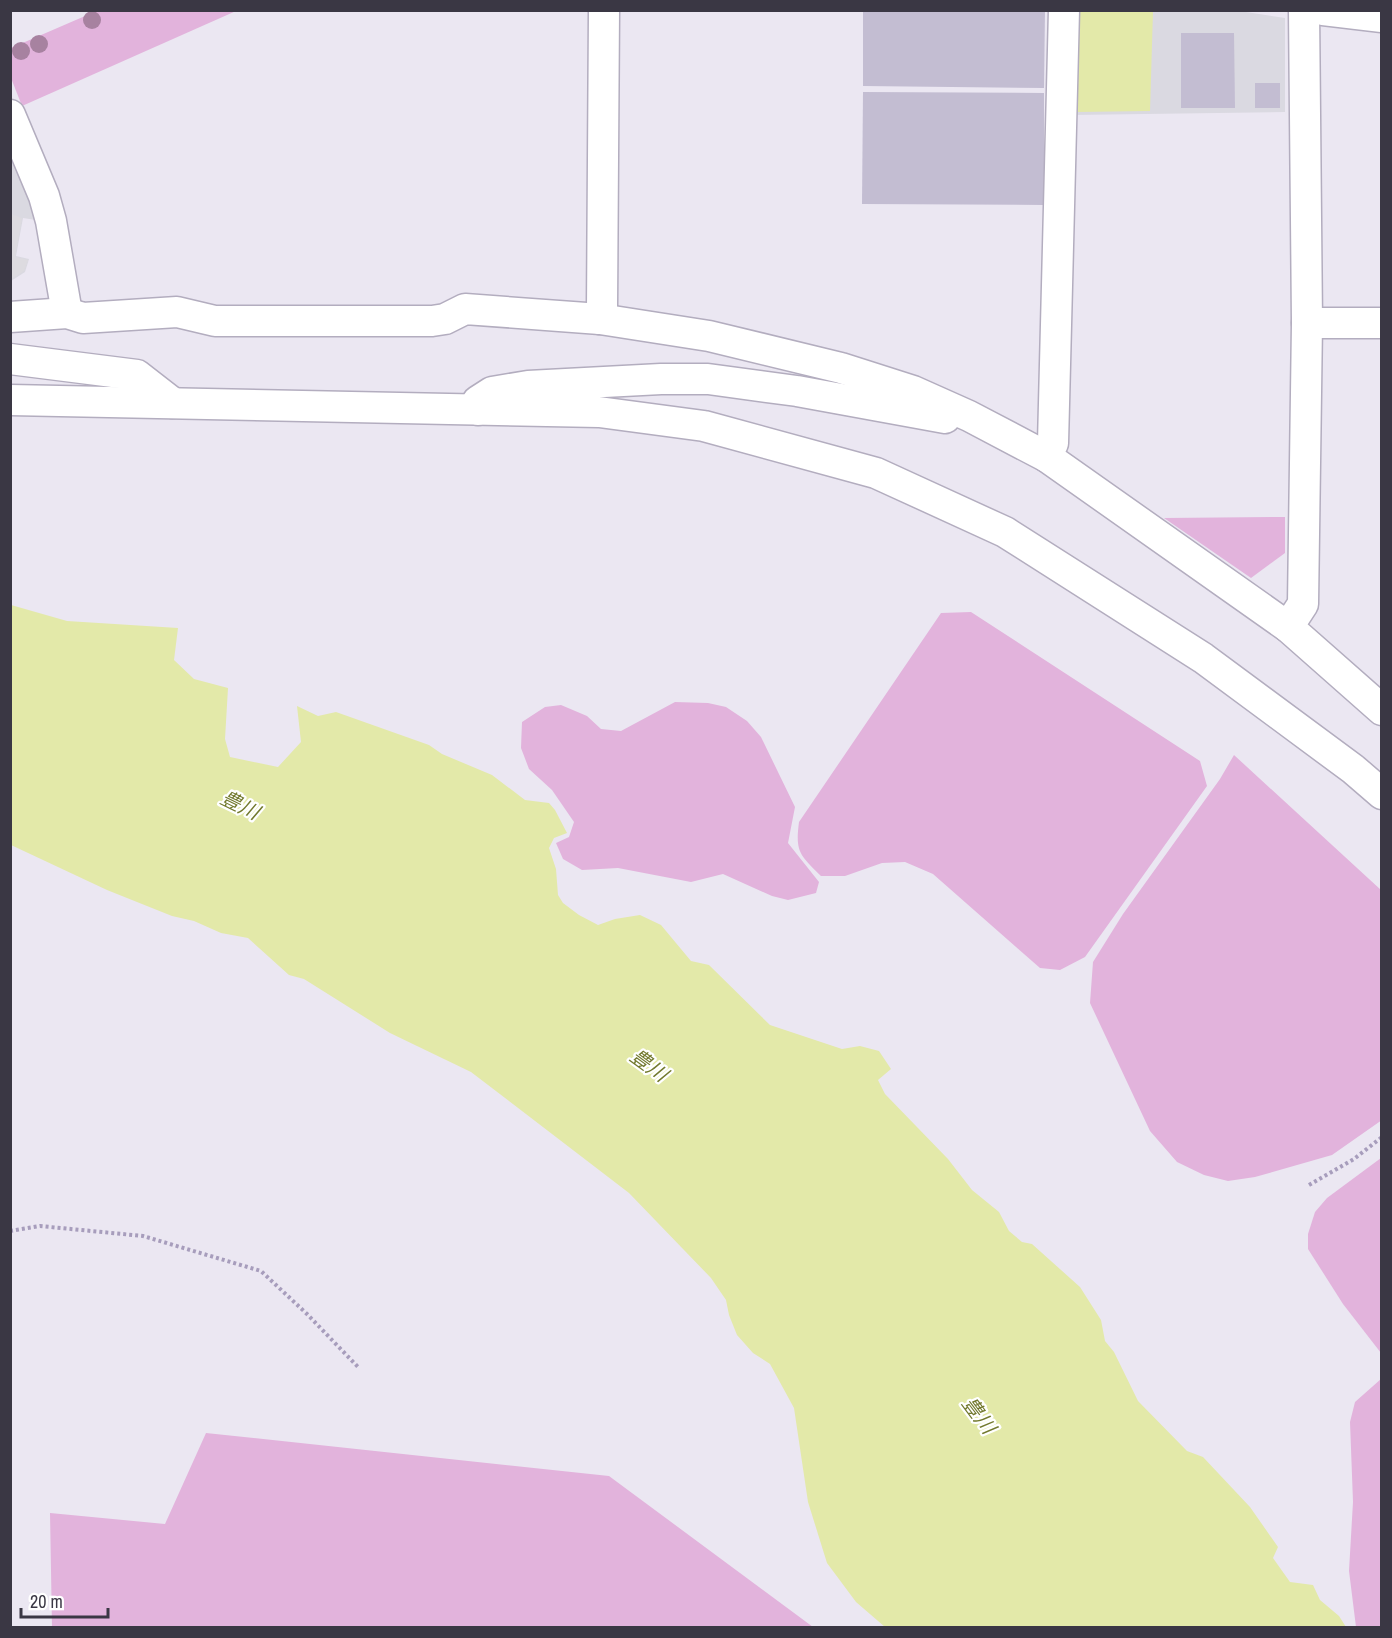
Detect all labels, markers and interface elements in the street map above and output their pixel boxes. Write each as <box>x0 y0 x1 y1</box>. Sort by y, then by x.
water label: 豊川 <box>216 784 266 826</box>
water label: 豊川 <box>625 1042 675 1088</box>
water label: 豊川 <box>957 1391 1003 1440</box>
scale bar <box>21 1581 108 1619</box>
text: 20 m <box>30 1589 63 1614</box>

